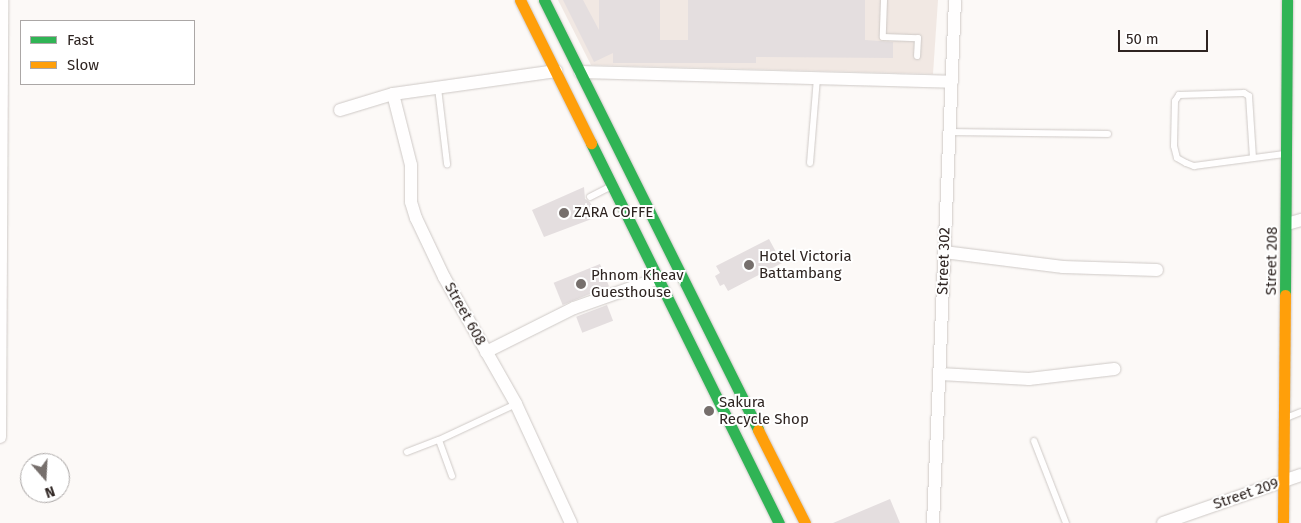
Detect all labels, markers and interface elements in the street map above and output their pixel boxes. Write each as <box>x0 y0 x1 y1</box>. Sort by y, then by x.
legend <box>20 20 195 85</box>
scale bar <box>1121 20 1211 52</box>
text: 50 m <box>1126 30 1159 48</box>
text: Fast <box>67 31 94 49</box>
text: Slow <box>67 56 99 74</box>
place label: ZARA COFFE <box>574 204 653 222</box>
marker: ZARA COFFE <box>558 207 570 219</box>
street label: Street 208 <box>1262 226 1282 296</box>
street label: Street 302 <box>934 227 954 295</box>
place label: Hotel Victoria Battambang <box>759 247 852 282</box>
marker: Hotel Victoria Battambang <box>743 259 755 271</box>
place label: Phnom Kheav Guesthouse <box>591 266 684 301</box>
marker: Phnom Kheav Guesthouse <box>575 278 587 290</box>
street label: Street 608 <box>440 279 490 349</box>
place label: Sakura Recycle Shop <box>719 393 809 428</box>
marker: Sakura Recycle Shop <box>703 405 715 417</box>
north arrow <box>20 453 70 503</box>
street label: Street 209 <box>1211 474 1281 514</box>
text: N <box>43 482 57 501</box>

